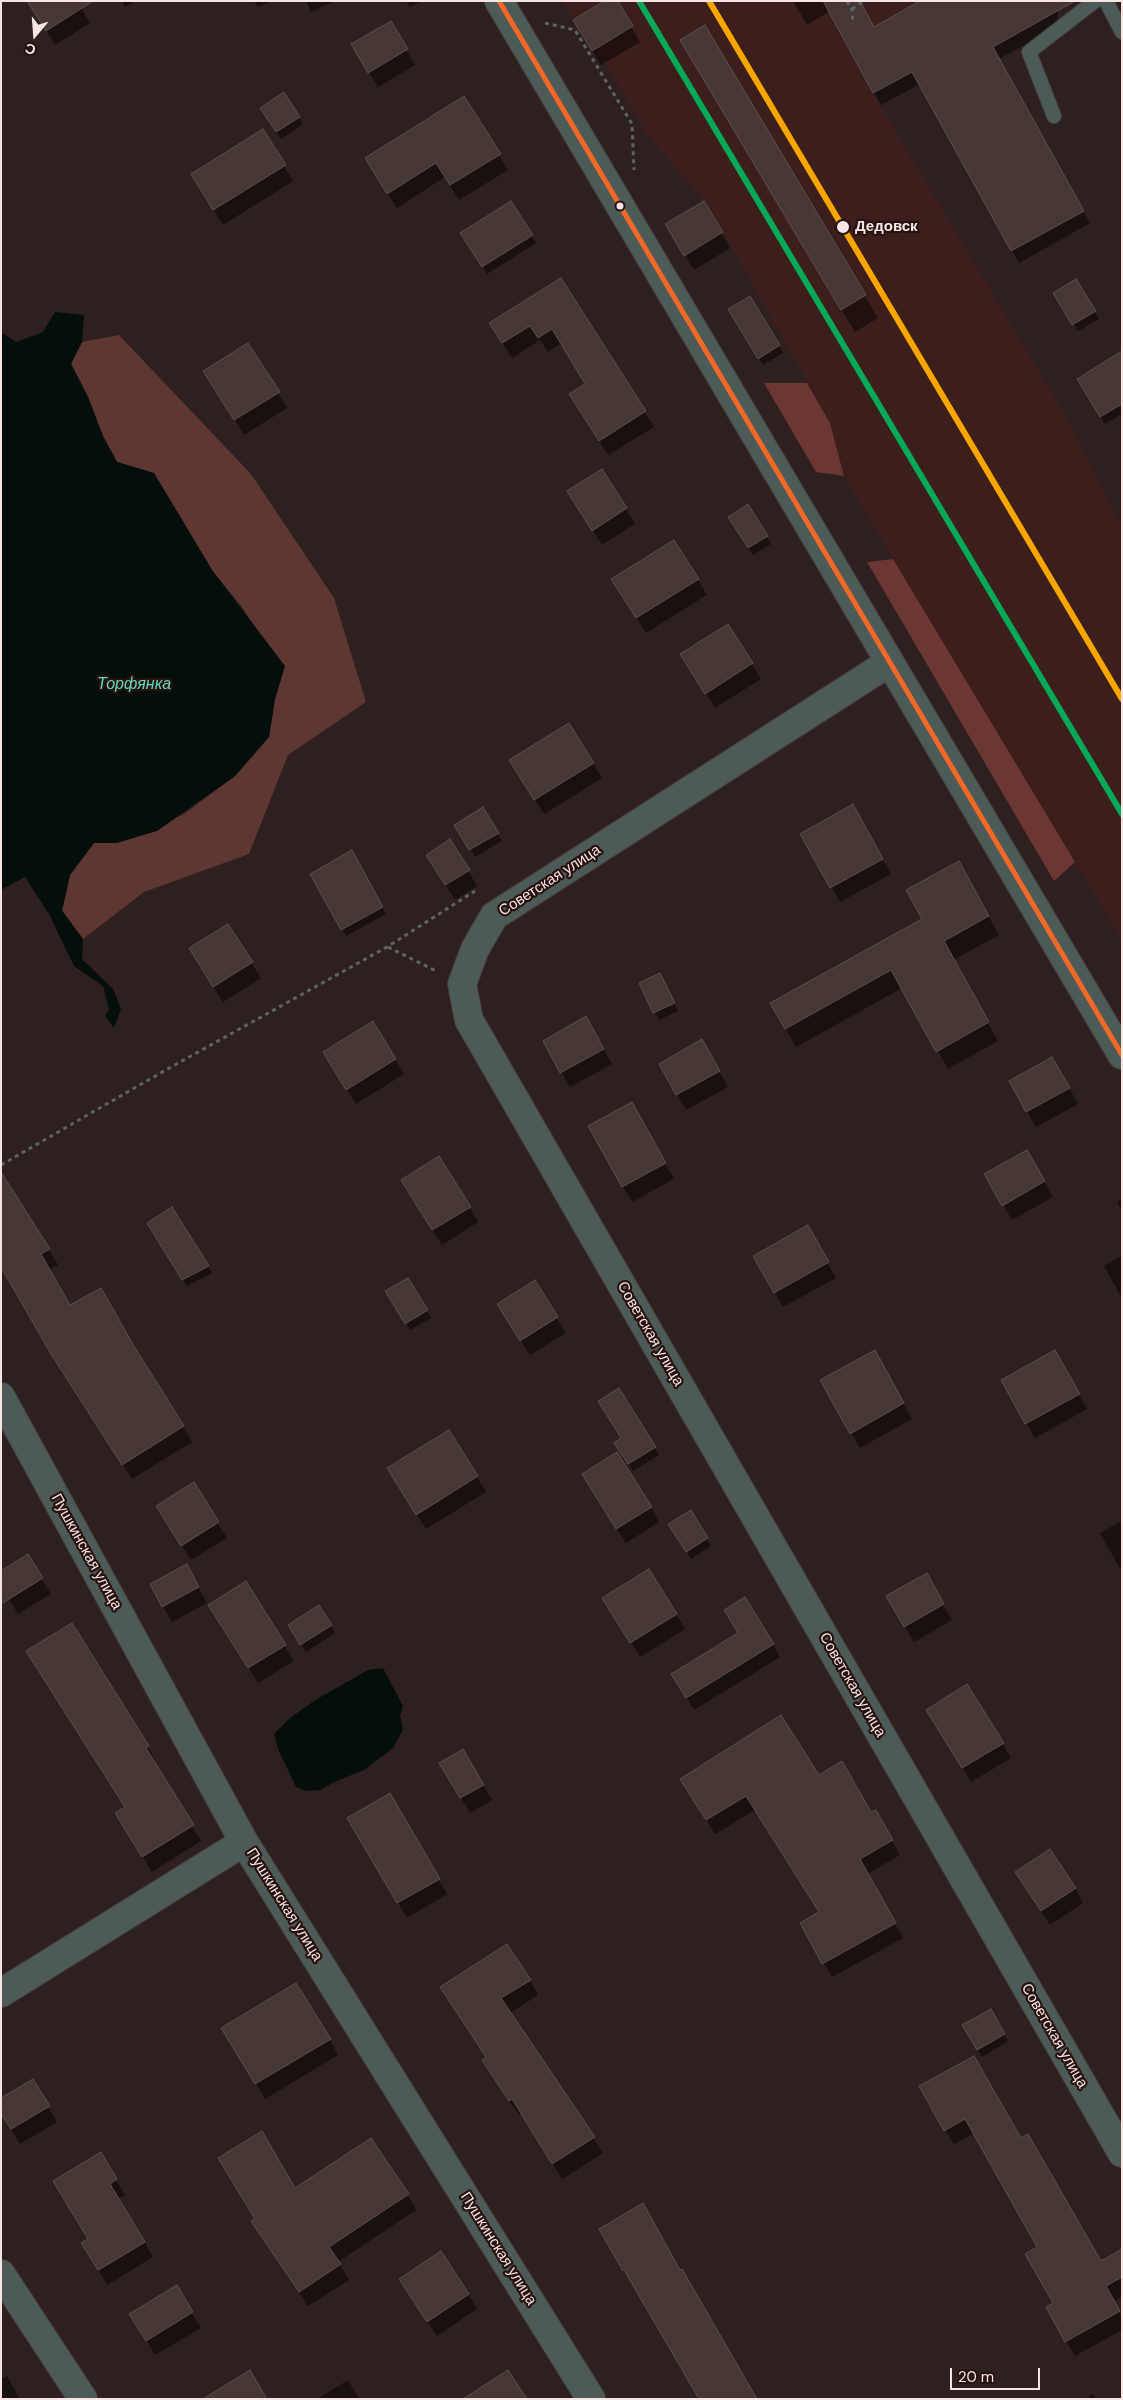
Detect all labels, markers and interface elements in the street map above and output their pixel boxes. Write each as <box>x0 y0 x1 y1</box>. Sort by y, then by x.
north arrow <box>10 10 60 60</box>
text: С <box>23 39 38 59</box>
unlabelled marker <box>615 201 625 211</box>
place label: Дедовск <box>855 218 918 236</box>
marker: Дедовск <box>835 219 851 235</box>
water label: Торфянка <box>97 675 171 695</box>
street label: Советская улица <box>496 841 604 921</box>
street label: Советская улица <box>613 1279 687 1389</box>
street label: Пушкинская улица <box>47 1491 125 1613</box>
street label: Советская улица <box>815 1630 889 1740</box>
street label: Пушкинская улица <box>242 1845 326 1965</box>
street label: Советская улица <box>1017 1981 1091 2091</box>
street label: Пушкинская улица <box>456 2189 540 2309</box>
scale bar <box>953 2358 1043 2390</box>
text: 20 m <box>958 2367 994 2387</box>

